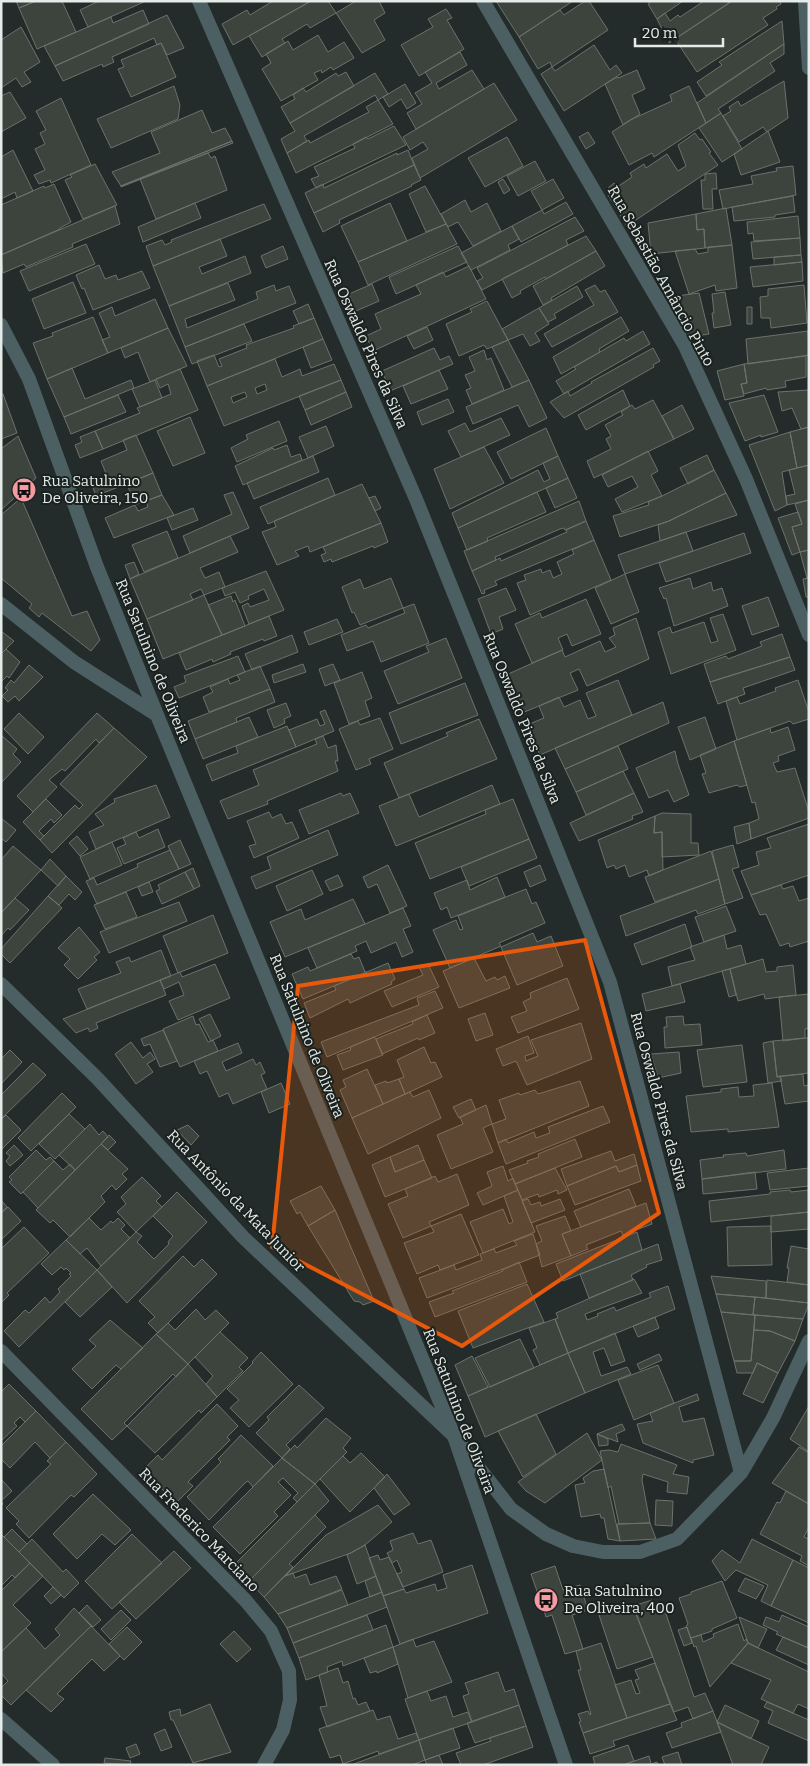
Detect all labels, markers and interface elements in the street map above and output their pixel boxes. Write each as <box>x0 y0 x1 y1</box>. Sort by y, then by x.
scale bar <box>635 15 722 47</box>
text: 20 m <box>642 24 678 42</box>
street label: Rua Sebastião Amâncio Pinto <box>604 183 718 369</box>
street label: Rua Oswaldo Pires da Silva <box>320 257 412 431</box>
place label: Rua Satulnino De Oliveira, 150 <box>42 472 148 507</box>
bus stop icon: Rua Satulnino De Oliveira, 150 <box>11 477 37 503</box>
street label: Rua Satulnino de Oliveira <box>112 576 194 746</box>
street label: Rua Oswaldo Pires da Silva <box>479 630 565 806</box>
street label: Rua Satulnino de Oliveira <box>266 951 348 1121</box>
street label: Rua Oswaldo Pires da Silva <box>627 1010 691 1192</box>
street label: Rua Antônio da Mata Junior <box>163 1126 309 1276</box>
street label: Rua Satulnino de Oliveira <box>419 1326 499 1496</box>
street label: Rua Frederico Marciano <box>135 1464 263 1596</box>
place label: Rua Satulnino De Oliveira, 400 <box>564 1582 675 1617</box>
bus stop icon: Rua Satulnino De Oliveira, 400 <box>533 1587 559 1613</box>

